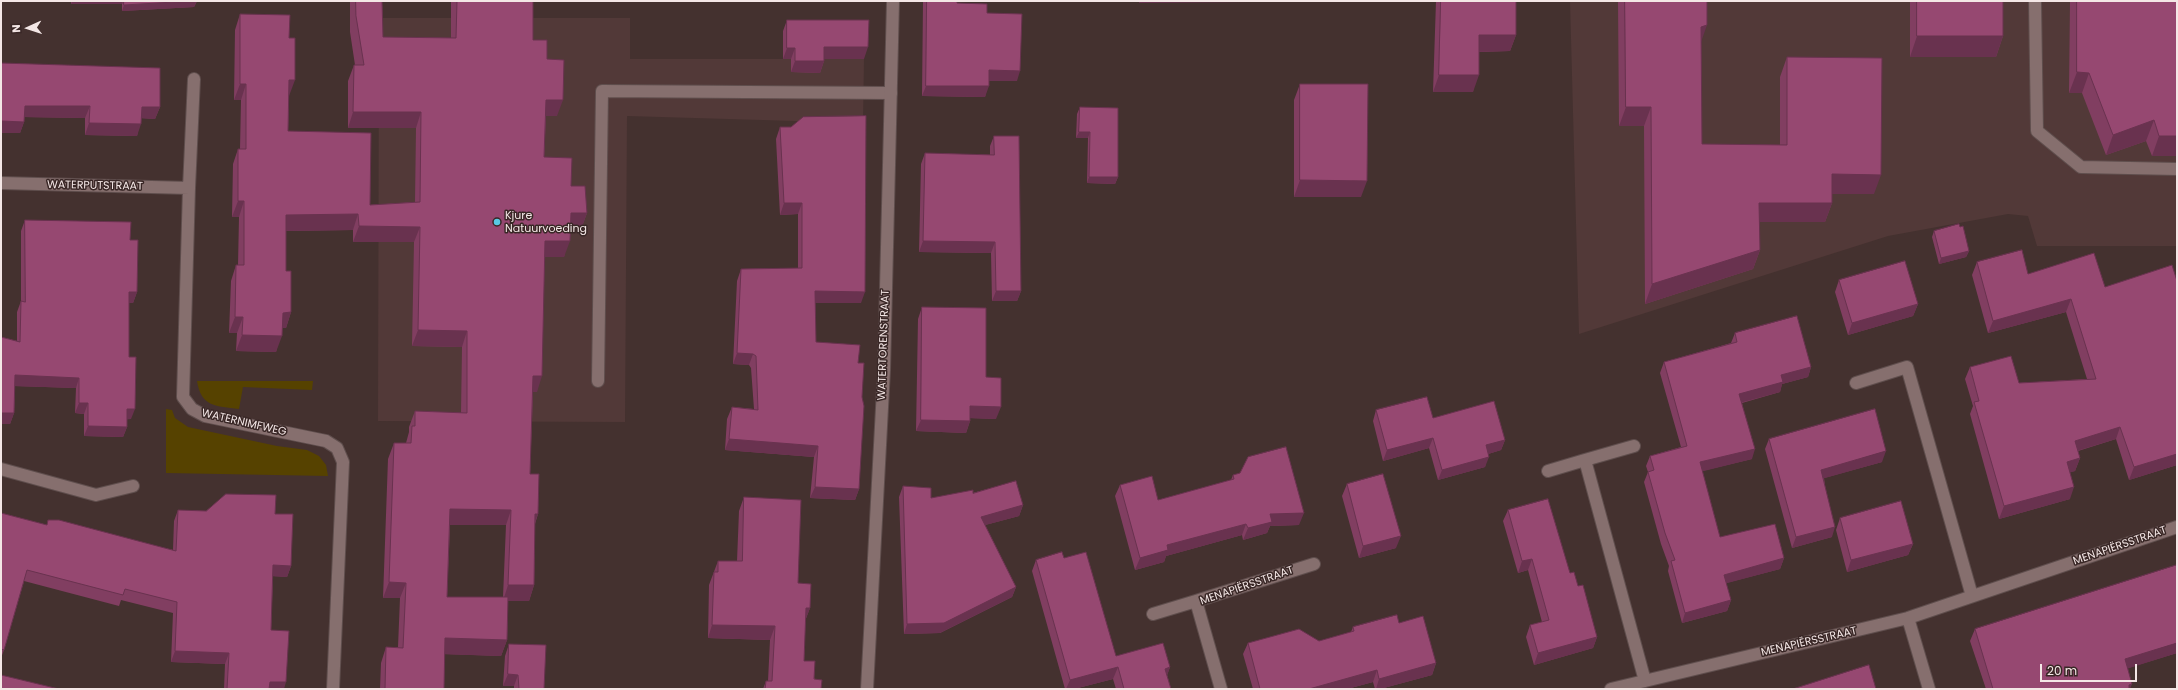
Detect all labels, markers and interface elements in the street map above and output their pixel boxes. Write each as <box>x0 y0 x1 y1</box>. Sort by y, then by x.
north arrow <box>8 8 48 48</box>
text: N <box>8 24 24 33</box>
street label: WATERPUTSTRAAT <box>47 179 143 193</box>
place label: Kjure Natuurvoeding <box>505 209 587 235</box>
marker: Kjure Natuurvoeding <box>492 217 502 227</box>
street label: WATERTORENSTRAAT <box>875 289 893 401</box>
street label: WATERNIMFWEG <box>200 407 288 439</box>
street label: MENAPIËRSSTRAAT <box>2072 524 2168 568</box>
street label: MENAPIËRSSTRAAT <box>1199 564 1295 608</box>
street label: MENAPIËRSSTRAAT <box>1760 625 1858 659</box>
scale bar <box>2042 656 2139 682</box>
text: 20 m <box>2047 662 2077 679</box>

